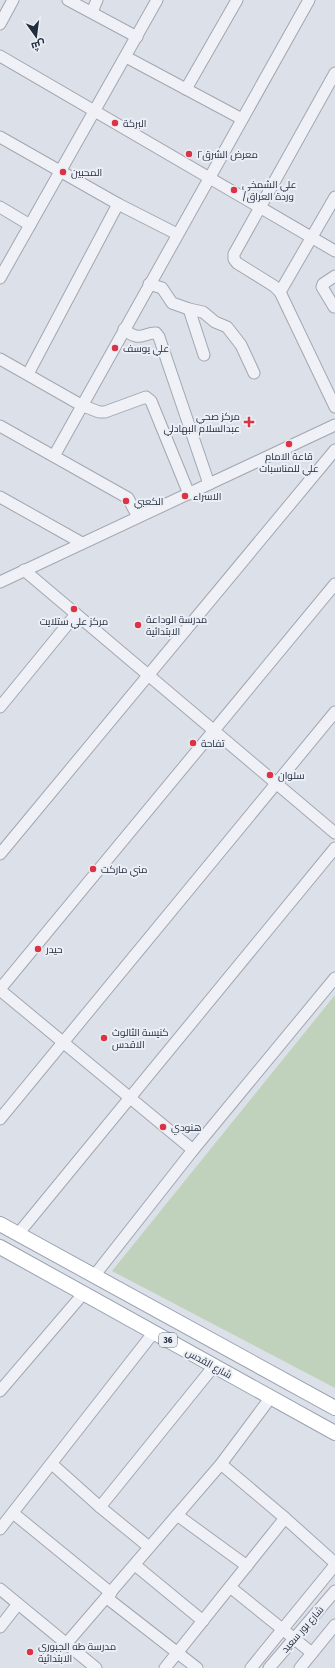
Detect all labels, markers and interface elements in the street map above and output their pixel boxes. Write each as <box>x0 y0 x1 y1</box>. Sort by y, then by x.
north arrow <box>16 16 56 56</box>
text: ش <box>30 37 47 53</box>
marker: البركة <box>110 118 120 128</box>
place label: البركة <box>123 118 146 130</box>
marker: معرض الشرق٢ <box>184 149 194 159</box>
place label: معرض الشرق٢ <box>197 149 258 161</box>
marker: المحبين <box>58 167 68 177</box>
place label: المحبين <box>71 167 102 179</box>
place label: علي الشمخي /وردة العراق <box>242 179 297 203</box>
marker: علي الشمخي /وردة العراق <box>229 185 239 195</box>
marker: علي يوسف <box>110 343 120 353</box>
place label: علي يوسف <box>123 343 169 356</box>
place label: مركز صحي عبدالسلام البهادلي <box>163 411 240 436</box>
marker: مركز صحي عبدالسلام البهادلي <box>243 416 255 428</box>
marker: قاعة الامام علي للمناسبات <box>284 439 294 449</box>
place label: قاعة الامام علي للمناسبات <box>259 451 319 476</box>
marker: الاسراء <box>180 491 190 501</box>
place label: الاسراء <box>193 491 221 503</box>
marker: الكعبي <box>121 496 131 506</box>
place label: الكعبي <box>134 496 164 509</box>
marker: مركز علي ستلايت <box>69 604 79 614</box>
place label: مدرسة الوداعة الابتدائية <box>146 614 207 638</box>
place label: مركز علي ستلايت <box>40 616 108 629</box>
marker: مدرسة الوداعة الابتدائية <box>133 620 143 630</box>
marker: تفاحة <box>188 738 198 748</box>
place label: تفاحة <box>201 738 225 750</box>
marker: سلوان <box>265 770 275 780</box>
place label: سلوان <box>278 770 304 782</box>
marker: مني ماركت <box>88 864 98 874</box>
place label: مني ماركت <box>101 864 147 877</box>
marker: حيدر <box>33 944 43 954</box>
place label: حيدر <box>45 944 62 956</box>
place label: كنيسة الثالوث الاقدس <box>112 1027 169 1051</box>
marker: كنيسة الثالوث الاقدس <box>99 1033 109 1043</box>
marker: هنودي <box>158 1122 168 1132</box>
place label: هنودي <box>171 1122 202 1135</box>
road number: 36 <box>159 1333 177 1347</box>
street label: شارع القدس <box>183 1346 234 1381</box>
street label: شارع بور سعيد <box>279 1604 326 1656</box>
place label: مدرسة طه الجبوري الابتدائية <box>38 1641 116 1665</box>
marker: مدرسة طه الجبوري الابتدائية <box>25 1647 35 1657</box>

